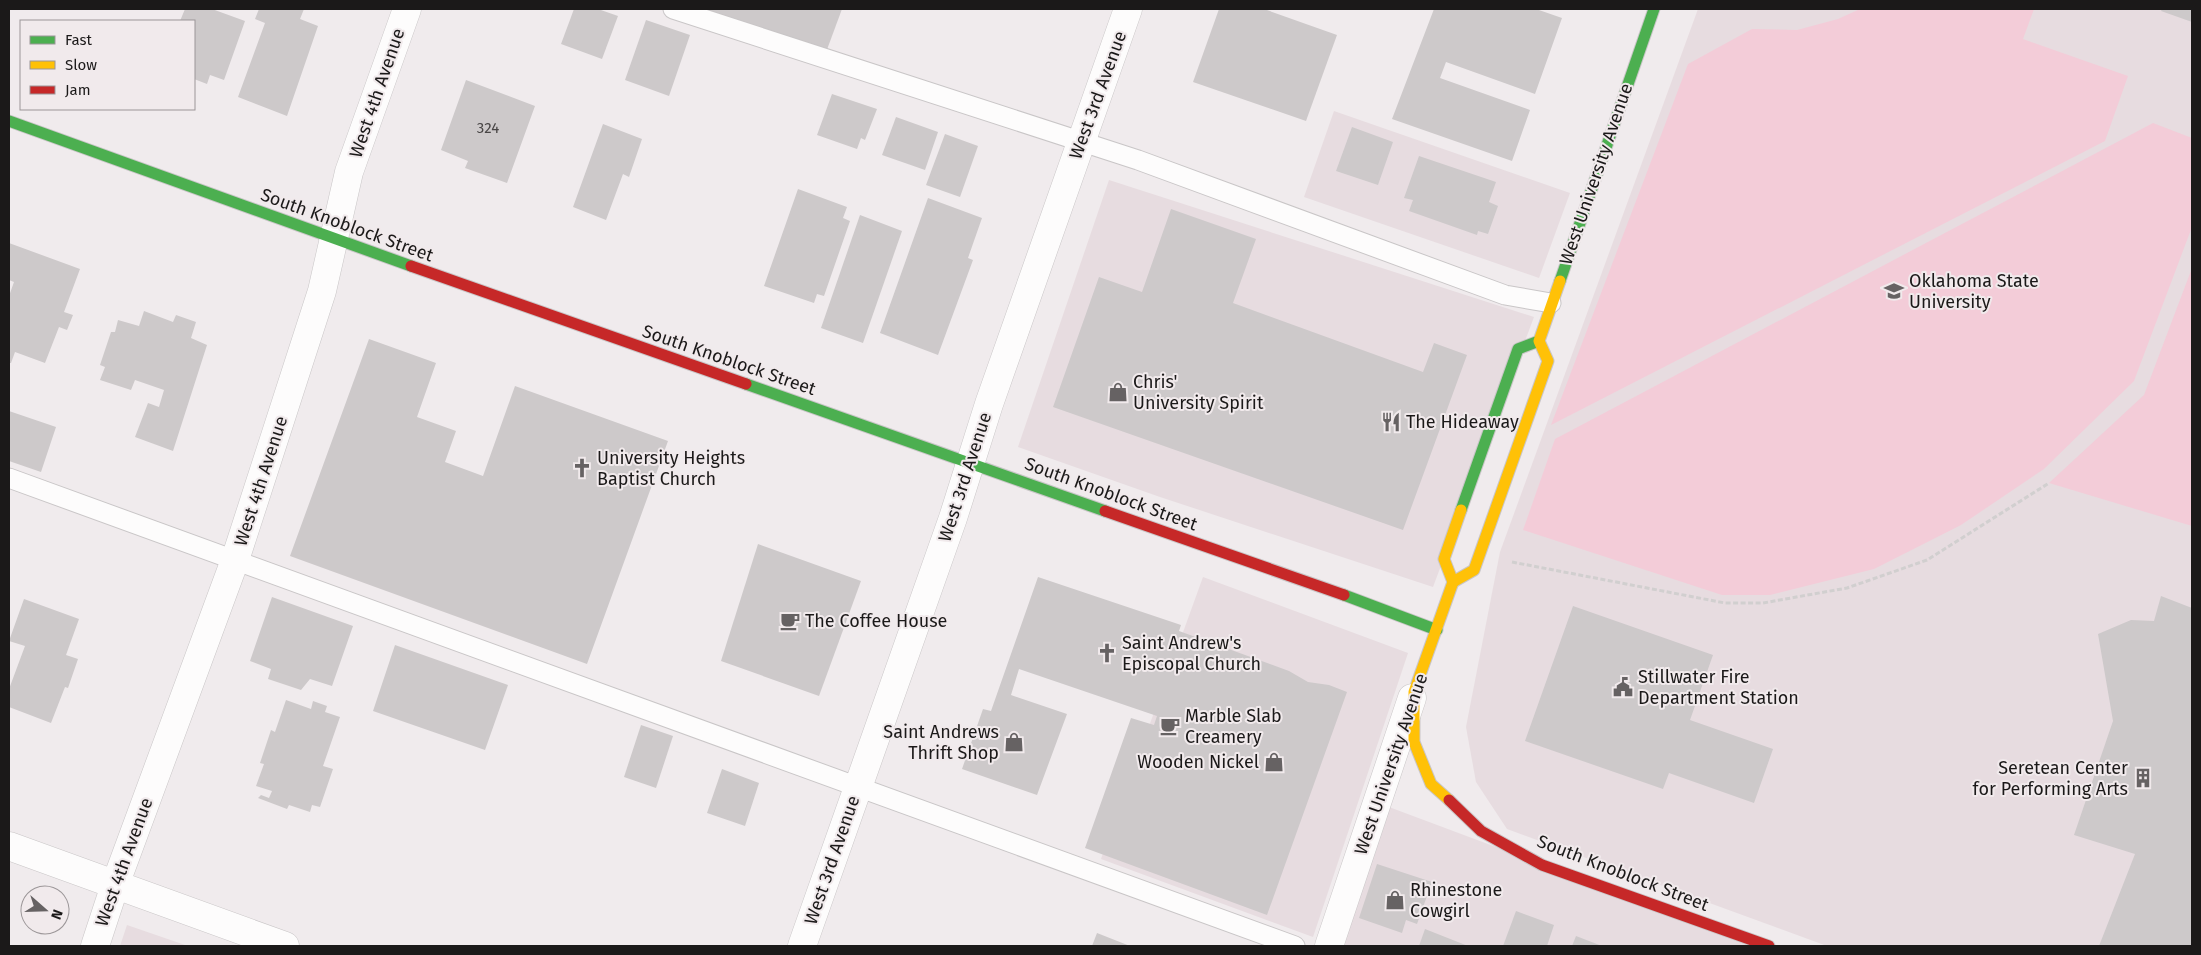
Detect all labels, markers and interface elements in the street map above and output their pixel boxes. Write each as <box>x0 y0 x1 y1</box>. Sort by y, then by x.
legend <box>20 20 195 110</box>
street label: West 4th Avenue <box>345 25 409 161</box>
street label: West 3rd Avenue <box>1065 28 1131 162</box>
text: Fast <box>65 31 92 49</box>
text: Slow <box>65 56 97 74</box>
street label: West University Avenue <box>1555 80 1637 268</box>
text: Jam <box>65 81 91 99</box>
house number: 324 <box>477 119 499 137</box>
street label: South Knoblock Street <box>258 184 437 267</box>
place label: Oklahoma State University <box>1909 270 2039 313</box>
school or university icon: Oklahoma State University <box>1883 280 1905 302</box>
street label: South Knoblock Street <box>639 320 819 400</box>
place label: Chris' University Spirit <box>1133 371 1264 414</box>
shop icon: Chris' University Spirit <box>1107 381 1129 403</box>
street label: West 3rd Avenue <box>934 409 996 545</box>
restaurant icon: The Hideaway <box>1380 411 1402 433</box>
place label: The Hideaway <box>1406 411 1519 433</box>
street label: West 4th Avenue <box>230 413 292 549</box>
place label: University Heights Baptist Church <box>597 447 745 490</box>
street label: South Knoblock Street <box>1022 453 1201 536</box>
church icon: University Heights Baptist Church <box>571 457 593 479</box>
cafe icon: The Coffee House <box>779 610 801 632</box>
place label: The Coffee House <box>805 610 947 632</box>
place label: Saint Andrew's Episcopal Church <box>1122 632 1261 675</box>
church icon: Saint Andrew's Episcopal Church <box>1096 642 1118 664</box>
place label: Stillwater Fire Department Station <box>1638 666 1799 709</box>
street label: West University Avenue <box>1350 670 1432 858</box>
public building icon: Stillwater Fire Department Station <box>1612 676 1634 698</box>
place label: Marble Slab Creamery <box>1185 705 1282 748</box>
cafe icon: Marble Slab Creamery <box>1159 715 1181 737</box>
place label: Saint Andrews Thrift Shop <box>883 721 999 764</box>
shop icon: Saint Andrews Thrift Shop <box>1003 731 1025 753</box>
place label: Wooden Nickel <box>1137 751 1259 773</box>
shop icon: Wooden Nickel <box>1263 751 1285 773</box>
place label: Seretean Center for Performing Arts <box>1973 757 2128 800</box>
building icon: Seretean Center for Performing Arts <box>2132 767 2154 789</box>
street label: West 3rd Avenue <box>800 793 864 927</box>
street label: West 4th Avenue <box>91 795 157 929</box>
street label: South Knoblock Street <box>1534 830 1712 916</box>
place label: Rhinestone Cowgirl <box>1410 879 1502 922</box>
north arrow <box>20 885 70 935</box>
shop icon: Rhinestone Cowgirl <box>1384 889 1406 911</box>
text: N <box>47 907 66 922</box>

